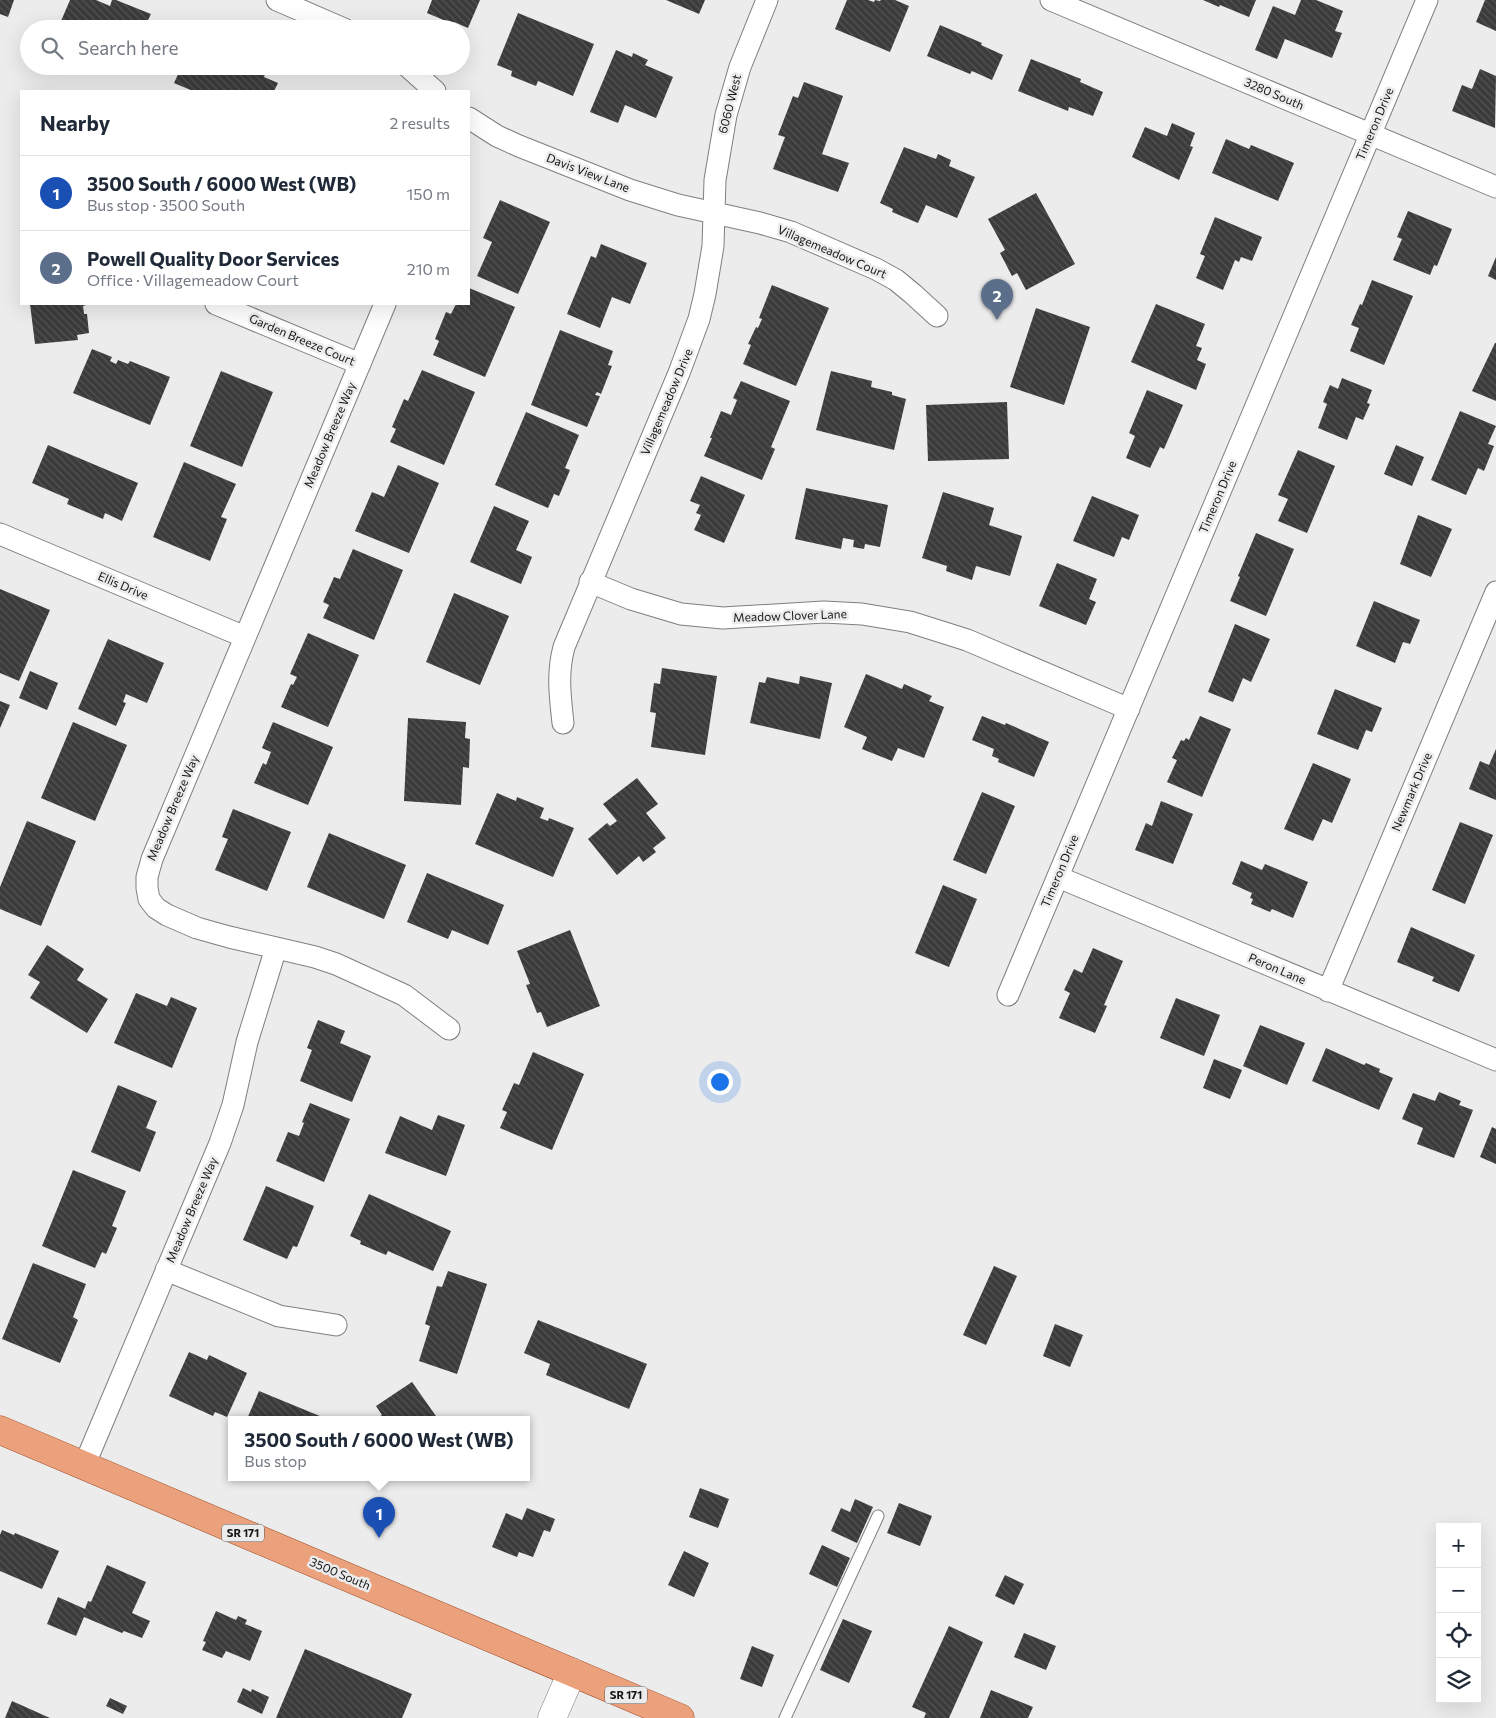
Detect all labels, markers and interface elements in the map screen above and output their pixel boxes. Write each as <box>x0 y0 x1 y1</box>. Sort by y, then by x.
search box <box>20 20 470 75</box>
icon: search <box>38 34 66 62</box>
text: Search here <box>78 36 178 59</box>
street label: 6060 West <box>715 73 743 135</box>
street label: 3280 South <box>1242 74 1306 112</box>
street label: Timeron Drive <box>1352 85 1396 162</box>
text: Nearby <box>40 110 110 135</box>
text: 2 results <box>389 113 450 132</box>
street label: Davis View Lane <box>545 150 632 194</box>
text: 3500 South / 6000 West (WB) <box>87 172 356 195</box>
text: 1 <box>52 184 60 203</box>
text: 150 m <box>407 184 450 203</box>
text: Bus stop · 3500 South <box>87 195 245 214</box>
street label: Villagemeadow Court <box>776 222 889 280</box>
text: Powell Quality Door Services <box>87 247 339 270</box>
text: 2 <box>51 259 61 278</box>
text: 210 m <box>407 259 450 278</box>
text: Office · Villagemeadow Court <box>87 270 299 289</box>
pin: 2 <box>981 279 1013 320</box>
street label: Garden Breeze Court <box>247 310 357 368</box>
street label: Villagemeadow Drive <box>637 346 695 457</box>
street label: Meadow Breeze Way <box>300 380 358 490</box>
street label: Timeron Drive <box>1195 458 1239 535</box>
street label: Ellis Drive <box>96 568 151 602</box>
street label: Meadow Clover Lane <box>733 606 847 624</box>
street label: Newmark Drive <box>1388 750 1434 833</box>
street label: Meadow Breeze Way <box>143 753 201 863</box>
street label: Timeron Drive <box>1037 832 1081 909</box>
street label: Peron Lane <box>1247 950 1308 986</box>
your location <box>707 1069 733 1095</box>
street label: Meadow Breeze Way <box>162 1155 220 1265</box>
popup <box>228 1416 530 1481</box>
text: 3500 South / 6000 West (WB) <box>244 1428 514 1451</box>
text: Bus stop <box>244 1451 307 1470</box>
pin: 1 <box>363 1497 395 1538</box>
map controls <box>1436 1523 1481 1703</box>
button: + <box>1436 1523 1481 1568</box>
road number: SR 171 <box>222 1525 264 1542</box>
street label: 3500 South <box>308 1554 373 1592</box>
button: − <box>1436 1568 1481 1613</box>
button: locate <box>1436 1613 1481 1658</box>
button: layers <box>1436 1658 1481 1703</box>
road number: SR 171 <box>605 1686 647 1704</box>

